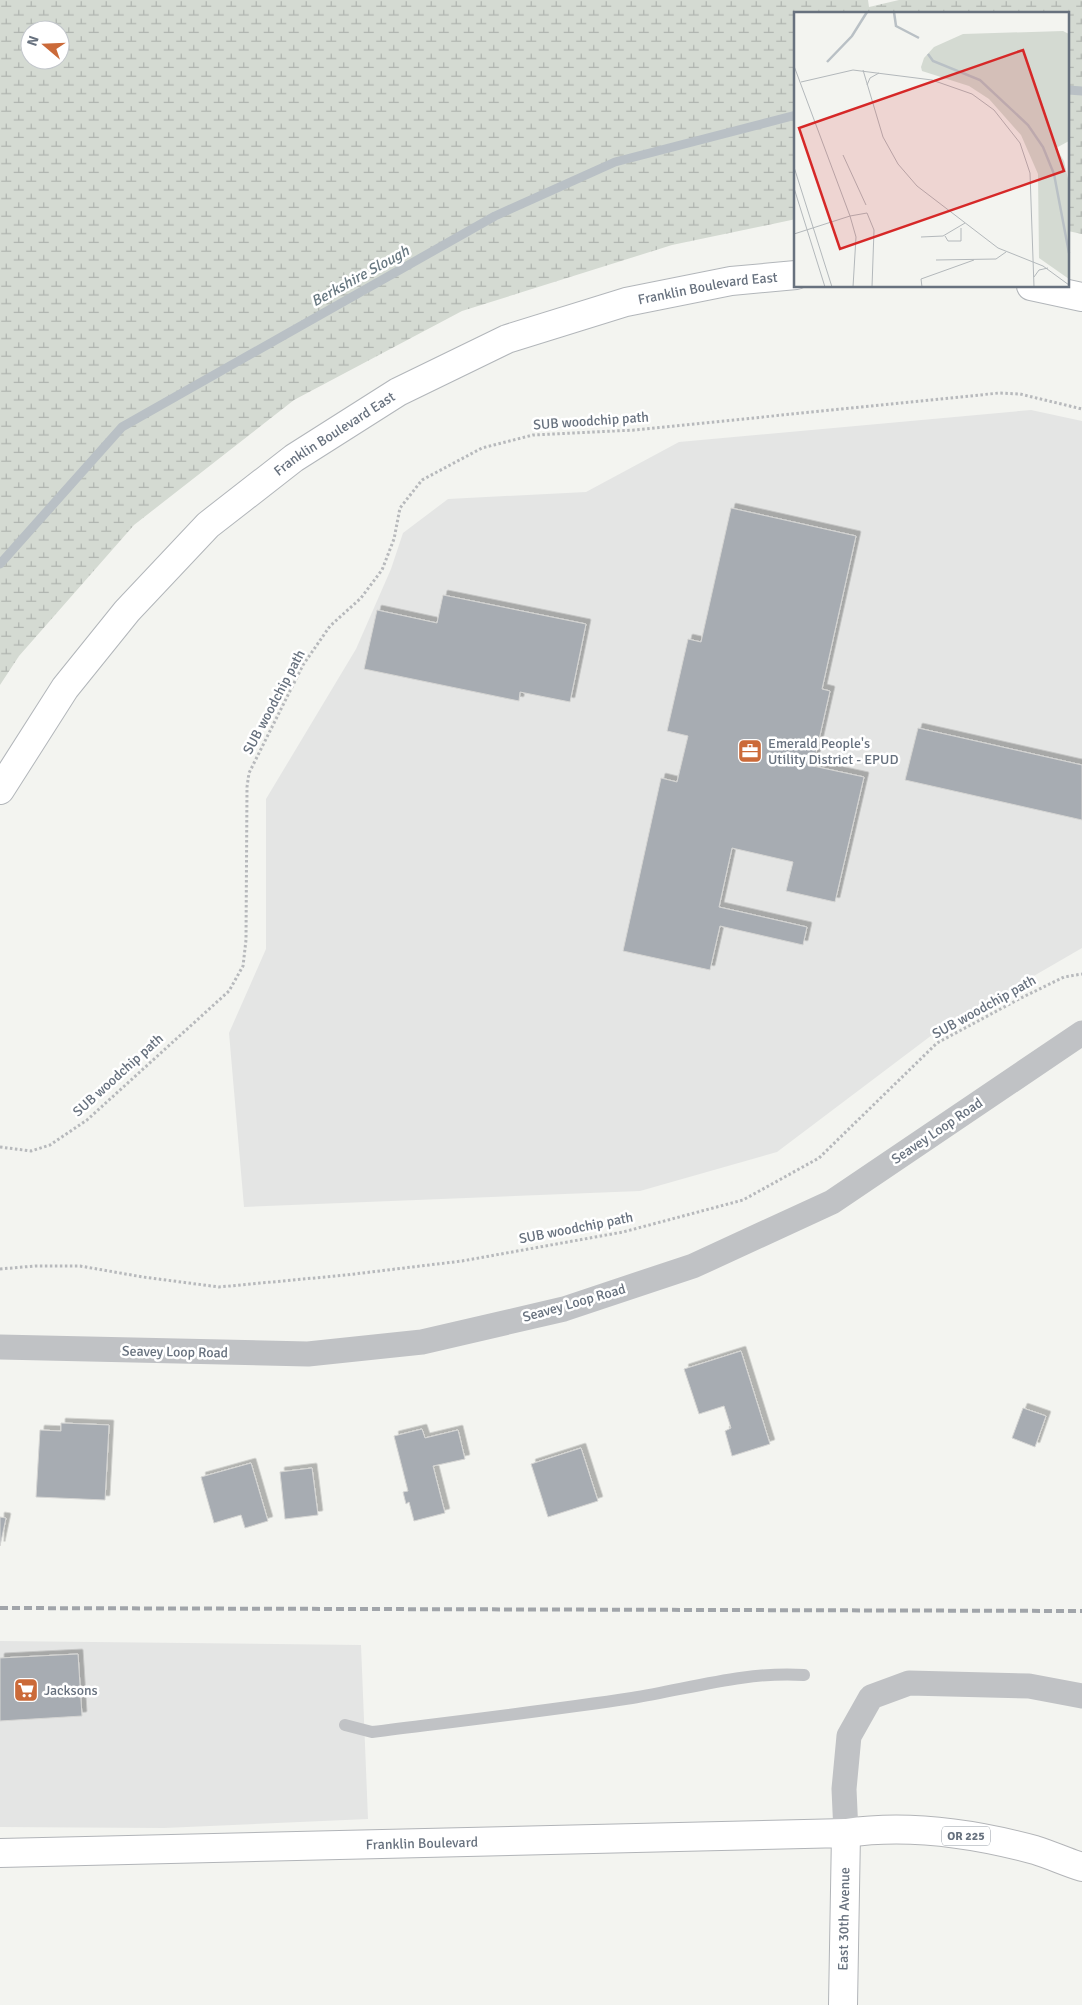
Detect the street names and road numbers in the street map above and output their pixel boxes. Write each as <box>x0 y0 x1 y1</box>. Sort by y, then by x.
street label: Franklin Boulevard East <box>636 268 778 308</box>
street label: Franklin Boulevard East <box>270 388 398 479</box>
street label: SUB woodchip path <box>533 408 649 434</box>
street label: SUB woodchip path <box>239 647 309 757</box>
street label: SUB woodchip path <box>929 971 1039 1043</box>
street label: SUB woodchip path <box>69 1030 167 1120</box>
street label: Seavey Loop Road <box>888 1094 986 1168</box>
street label: SUB woodchip path <box>517 1209 635 1247</box>
street label: Seavey Loop Road <box>521 1280 627 1326</box>
street label: Seavey Loop Road <box>122 1343 228 1361</box>
road number: OR 225 <box>942 1826 990 1845</box>
street label: Franklin Boulevard <box>366 1833 478 1853</box>
street label: East 30th Avenue <box>835 1867 853 1971</box>

